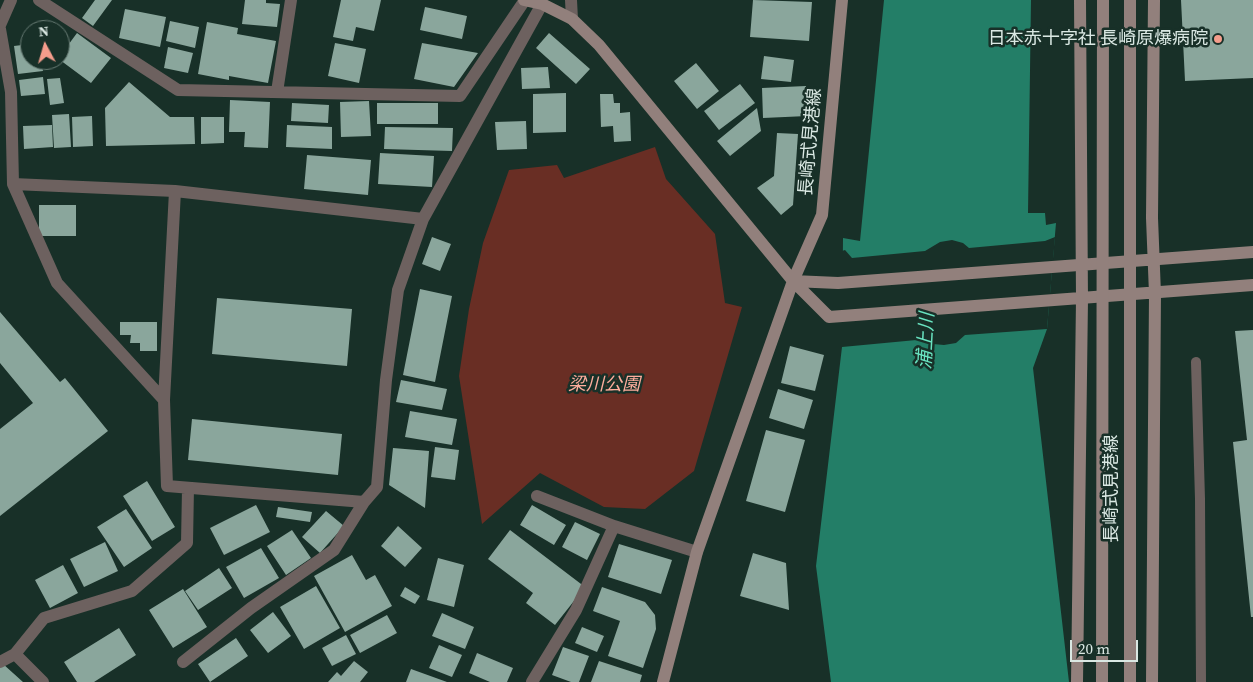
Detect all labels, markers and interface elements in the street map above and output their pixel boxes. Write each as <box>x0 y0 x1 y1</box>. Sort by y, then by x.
north arrow <box>20 20 70 70</box>
text: N <box>37 21 50 42</box>
place label: 日本赤十字社 長崎原爆病院 <box>988 28 1208 50</box>
marker: 日本赤十字社 長崎原爆病院 <box>1212 33 1224 45</box>
street label: 長崎式見港線 <box>796 87 826 197</box>
water label: 浦上川 <box>914 312 940 370</box>
park label: 梁川公園 <box>568 374 640 396</box>
street label: 長崎式見港線 <box>1101 435 1123 543</box>
scale bar <box>1073 630 1140 662</box>
text: 20 m <box>1078 638 1110 659</box>

